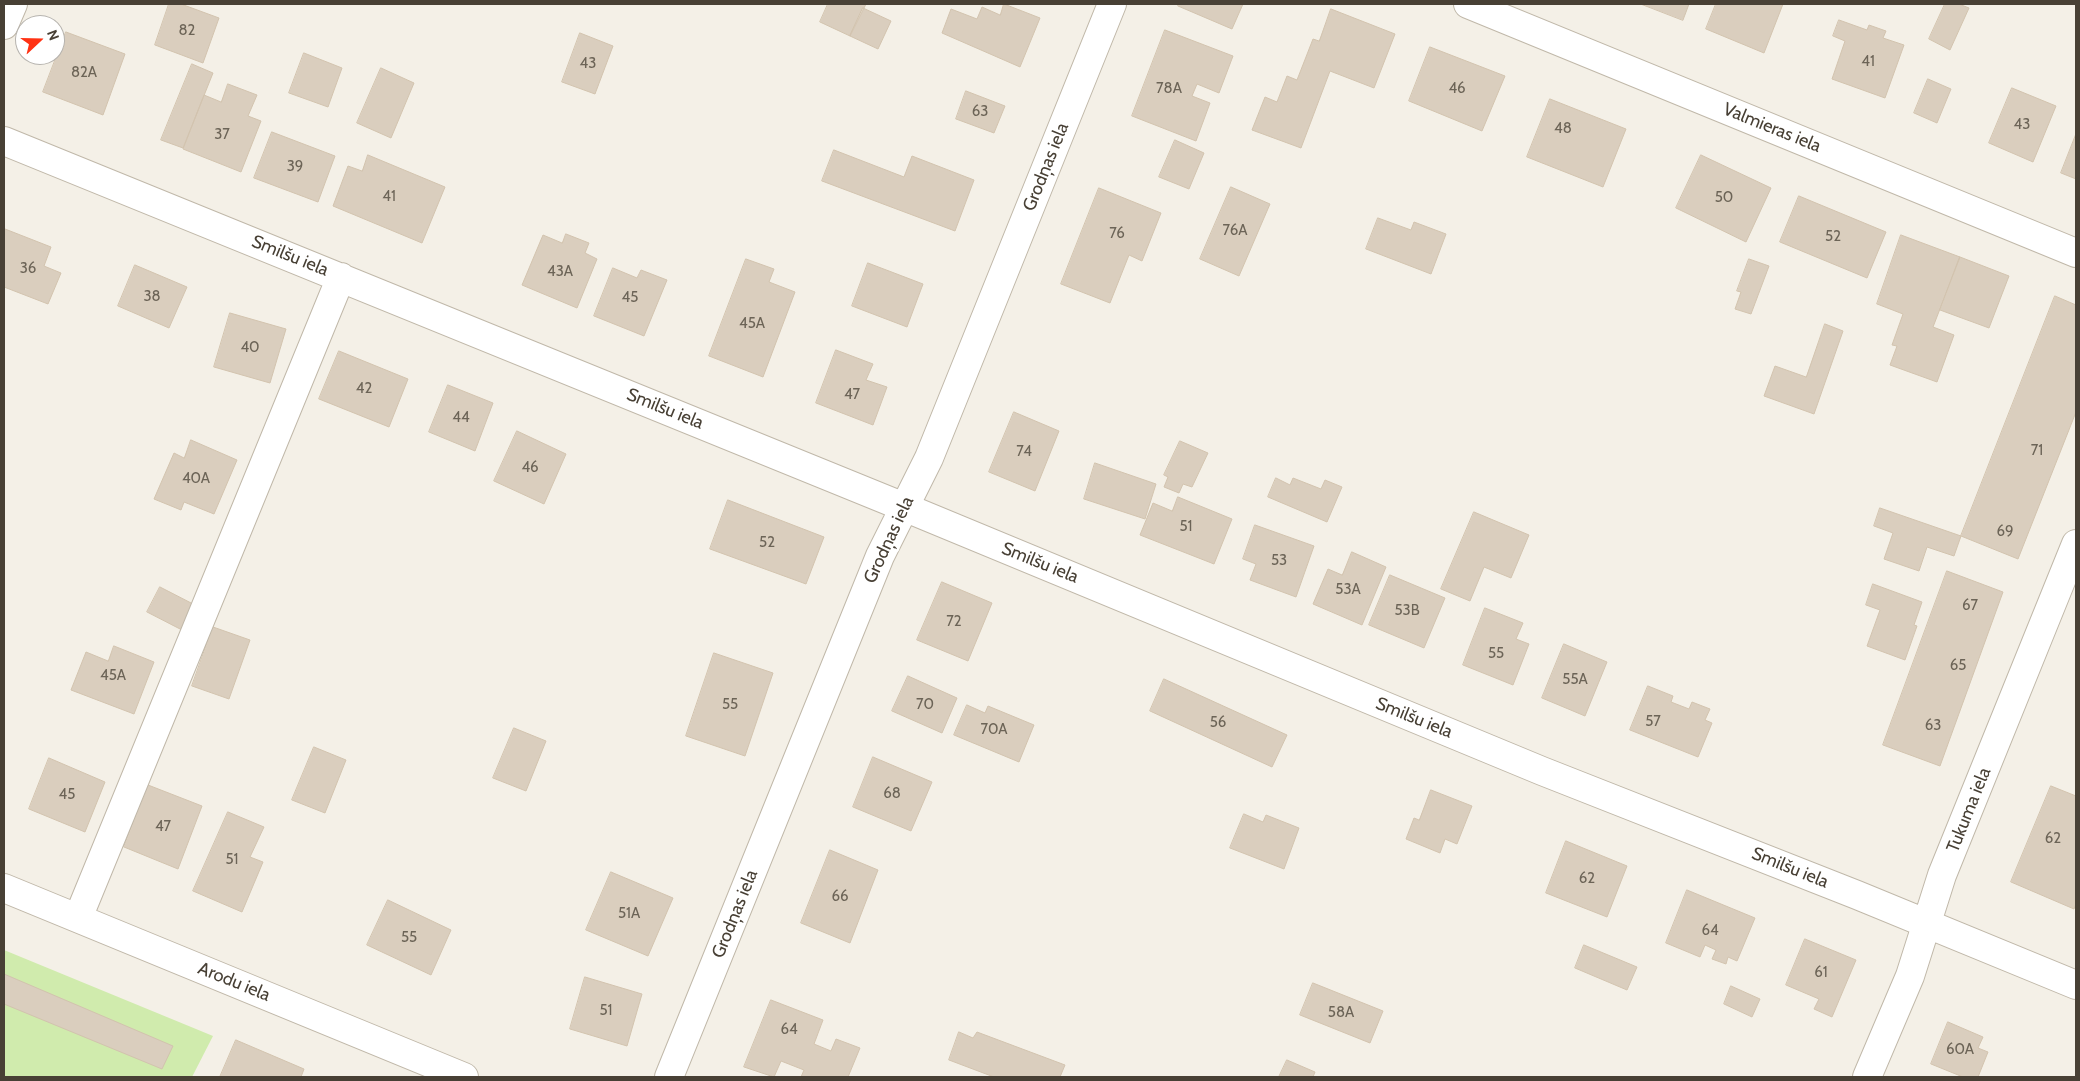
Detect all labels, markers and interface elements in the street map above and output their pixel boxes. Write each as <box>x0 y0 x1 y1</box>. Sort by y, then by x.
north arrow <box>15 15 65 65</box>
house number: 82 <box>179 22 195 40</box>
text: N <box>43 27 63 43</box>
house number: 41 <box>1861 53 1875 71</box>
house number: 43 <box>580 55 596 73</box>
house number: 82A <box>71 64 97 82</box>
house number: 78A <box>1156 80 1182 98</box>
house number: 46 <box>1448 80 1466 98</box>
street label: Valmieras iela <box>1720 99 1824 157</box>
house number: 63 <box>972 103 988 121</box>
house number: 43 <box>2014 116 2030 134</box>
street label: Grodņas iela <box>1018 120 1074 214</box>
house number: 48 <box>1554 120 1572 138</box>
house number: 37 <box>214 126 230 144</box>
house number: 39 <box>287 158 303 176</box>
house number: 41 <box>382 188 396 206</box>
house number: 50 <box>1715 189 1733 207</box>
house number: 76A <box>1223 222 1247 240</box>
house number: 76 <box>1109 225 1125 243</box>
house number: 52 <box>1825 228 1841 246</box>
street label: Smilšu iela <box>248 231 332 281</box>
house number: 36 <box>20 260 36 278</box>
house number: 43A <box>547 263 573 281</box>
house number: 38 <box>143 288 161 306</box>
house number: 45 <box>622 289 638 307</box>
house number: 45A <box>739 315 765 333</box>
house number: 40 <box>240 339 260 357</box>
house number: 42 <box>356 380 372 398</box>
street label: Smilšu iela <box>623 384 707 434</box>
house number: 47 <box>844 386 860 404</box>
house number: 44 <box>452 409 470 427</box>
house number: 71 <box>2031 442 2043 460</box>
house number: 74 <box>1016 443 1032 461</box>
house number: 46 <box>521 459 539 477</box>
house number: 40A <box>182 470 210 488</box>
street label: Grodņas iela <box>859 493 919 587</box>
house number: 51 <box>1179 518 1193 536</box>
house number: 69 <box>1996 523 2014 541</box>
house number: 52 <box>759 534 775 552</box>
street label: Smilšu iela <box>998 538 1082 588</box>
house number: 53 <box>1271 552 1287 570</box>
house number: 53A <box>1335 581 1361 599</box>
house number: 67 <box>1962 597 1978 615</box>
house number: 53B <box>1394 602 1420 620</box>
house number: 72 <box>946 613 962 631</box>
house number: 55 <box>1488 645 1504 663</box>
house number: 65 <box>1950 657 1966 675</box>
house number: 45A <box>100 667 126 685</box>
house number: 55A <box>1562 671 1588 689</box>
street label: Smilšu iela <box>1372 693 1456 743</box>
house number: 55 <box>722 696 738 714</box>
house number: 70 <box>916 696 934 714</box>
house number: 57 <box>1645 713 1661 731</box>
house number: 56 <box>1210 714 1226 732</box>
house number: 63 <box>1925 717 1941 735</box>
house number: 70A <box>981 721 1007 739</box>
street label: Tukuma iela <box>1942 765 1996 855</box>
house number: 68 <box>883 785 901 803</box>
house number: 45 <box>59 786 75 804</box>
house number: 47 <box>155 818 171 836</box>
house number: 62 <box>2045 830 2061 848</box>
street label: Smilšu iela <box>1748 843 1832 893</box>
house number: 51 <box>225 851 239 869</box>
street label: Grodņas iela <box>707 867 763 961</box>
house number: 62 <box>1579 870 1595 888</box>
house number: 66 <box>831 888 849 906</box>
house number: 51A <box>618 905 640 923</box>
house number: 64 <box>1701 922 1719 940</box>
house number: 55 <box>401 929 417 947</box>
street label: Arodu iela <box>195 958 273 1006</box>
house number: 61 <box>1814 964 1828 982</box>
house number: 51 <box>599 1002 613 1020</box>
house number: 58A <box>1328 1004 1354 1022</box>
house number: 64 <box>780 1021 798 1039</box>
house number: 60A <box>1946 1041 1974 1059</box>

